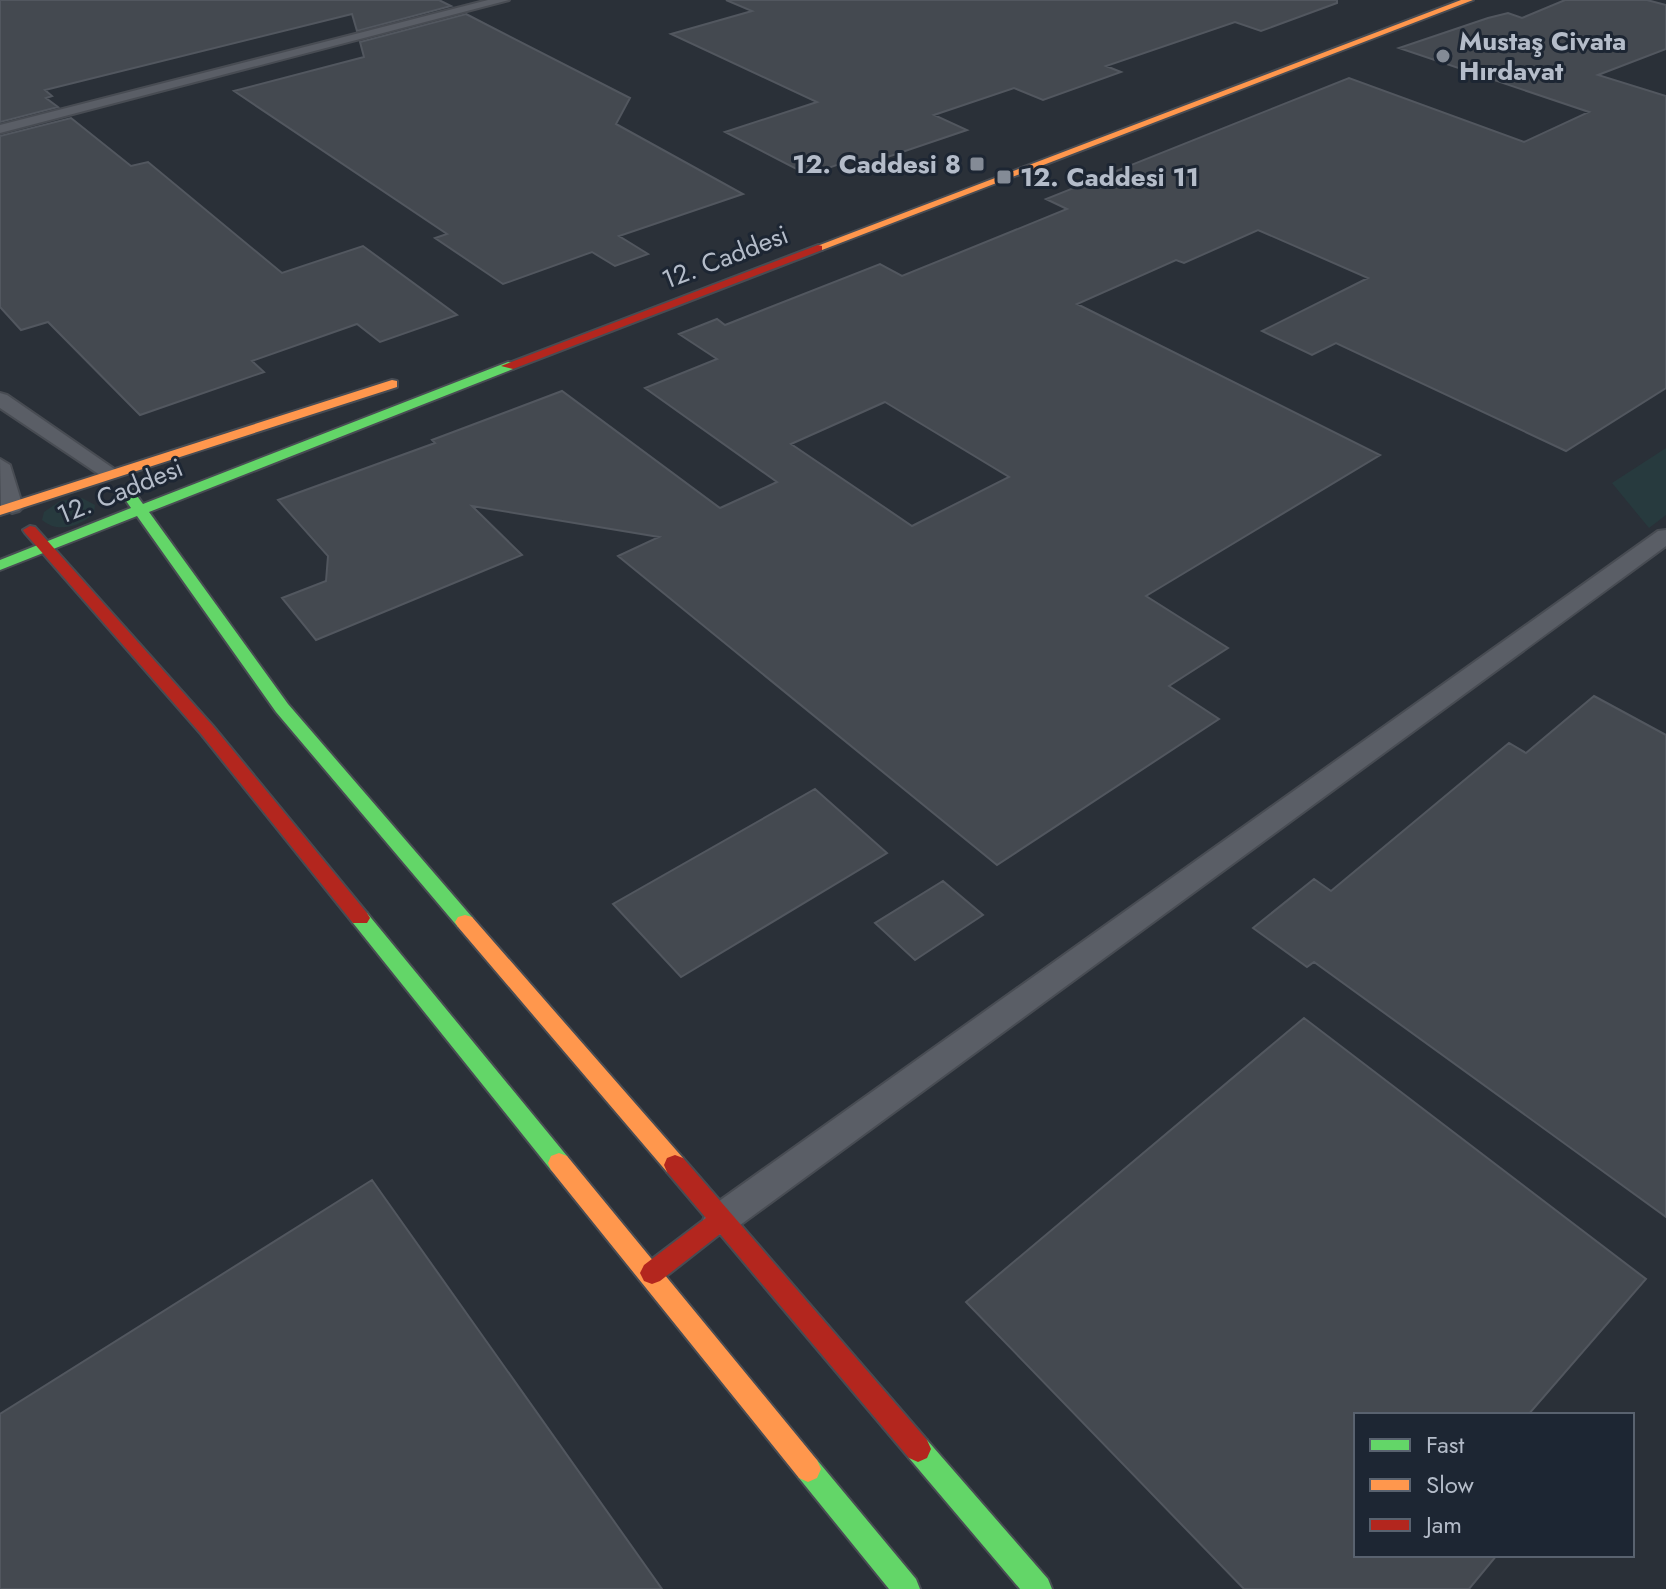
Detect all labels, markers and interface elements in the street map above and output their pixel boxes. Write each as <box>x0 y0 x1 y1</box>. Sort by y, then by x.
place label: Mustaş Civata Hırdavat <box>1459 22 1626 90</box>
marker: Mustaş Civata Hırdavat <box>1434 47 1452 65</box>
place label: 12. Caddesi 8 <box>792 145 961 183</box>
marker: 12. Caddesi 8 <box>968 155 986 173</box>
place label: 12. Caddesi 11 <box>1020 158 1199 196</box>
marker: 12. Caddesi 11 <box>995 168 1013 186</box>
street label: 12. Caddesi <box>656 215 794 299</box>
street label: 12. Caddesi <box>51 449 189 533</box>
legend <box>1354 1413 1634 1557</box>
text: Fast <box>1426 1427 1464 1462</box>
text: Slow <box>1426 1467 1474 1502</box>
text: Jam <box>1423 1507 1462 1542</box>

